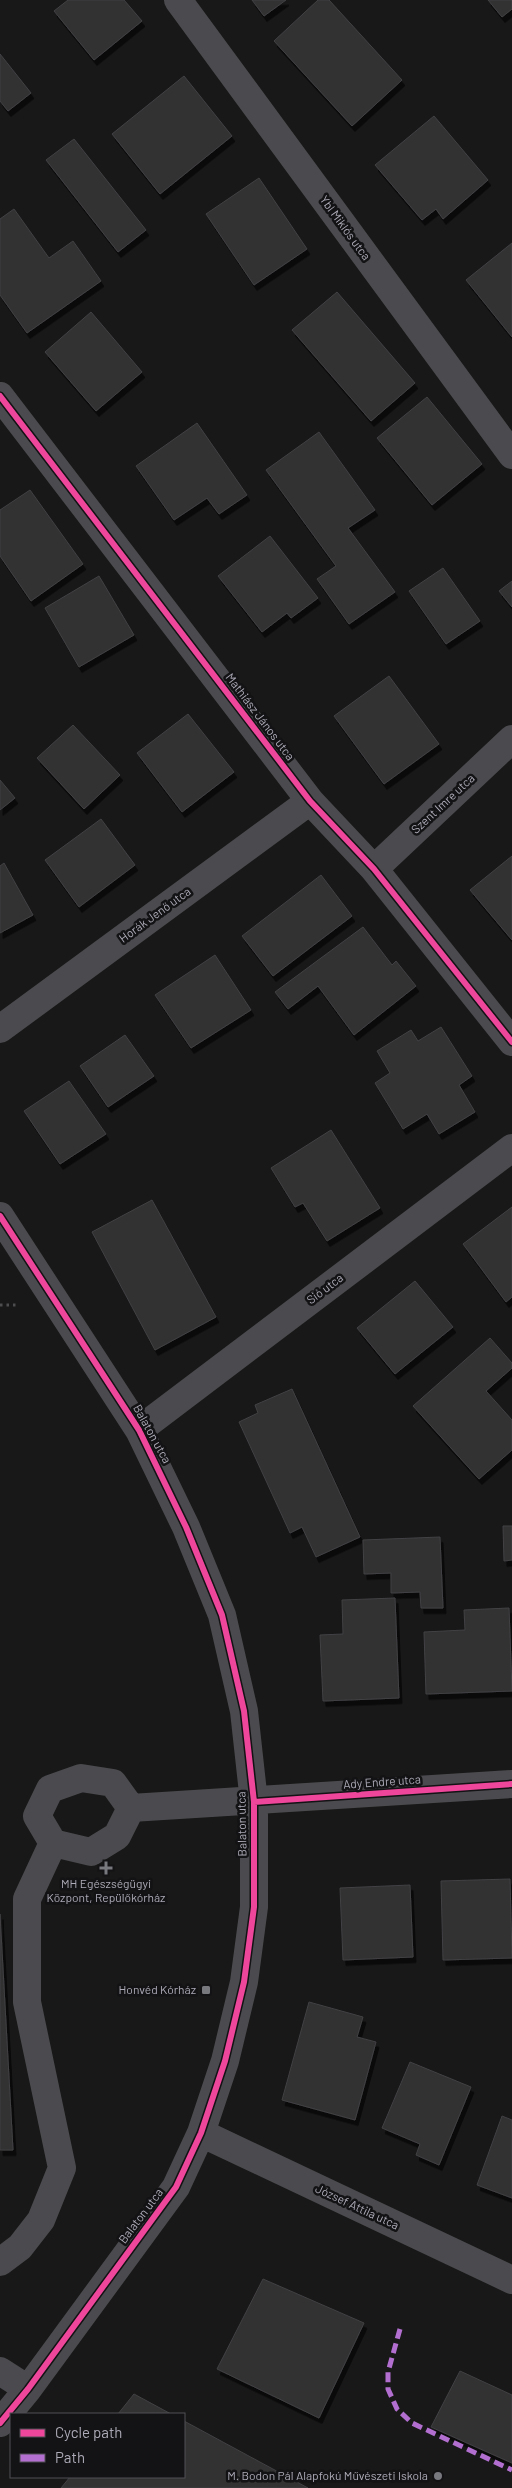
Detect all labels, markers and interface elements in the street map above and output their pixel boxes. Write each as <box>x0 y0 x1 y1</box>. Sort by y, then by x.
street label: Ybl Miklós utca <box>318 192 374 262</box>
street label: Mathiász János utca <box>224 670 298 763</box>
street label: Szent Imre utca <box>408 770 477 836</box>
street label: Horák Jenő utca <box>116 884 193 945</box>
street label: Sió utca <box>303 1270 345 1306</box>
street label: Balaton utca <box>131 1402 175 1465</box>
street label: Ady Endre utca <box>343 1771 421 1791</box>
street label: Balaton utca <box>233 1791 249 1857</box>
marker: MH Egészségügyi Központ, Repülőkórház <box>99 1861 113 1875</box>
place label: MH Egészségügyi Központ, Repülőkórház <box>47 1876 165 1904</box>
place label: Honvéd Kórház <box>119 1982 196 1996</box>
marker: Honvéd Kórház <box>200 1984 212 1996</box>
street label: József Attila utca <box>313 2181 401 2232</box>
street label: Balaton utca <box>115 2185 165 2246</box>
legend <box>10 2413 185 2478</box>
text: Cycle path <box>55 2423 122 2441</box>
text: Path <box>55 2448 85 2466</box>
place label: M. Bodon Pál Alapfokú Művészeti Iskola <box>227 2468 428 2482</box>
marker: M. Bodon Pál Alapfokú Művészeti Iskola <box>432 2470 444 2482</box>

